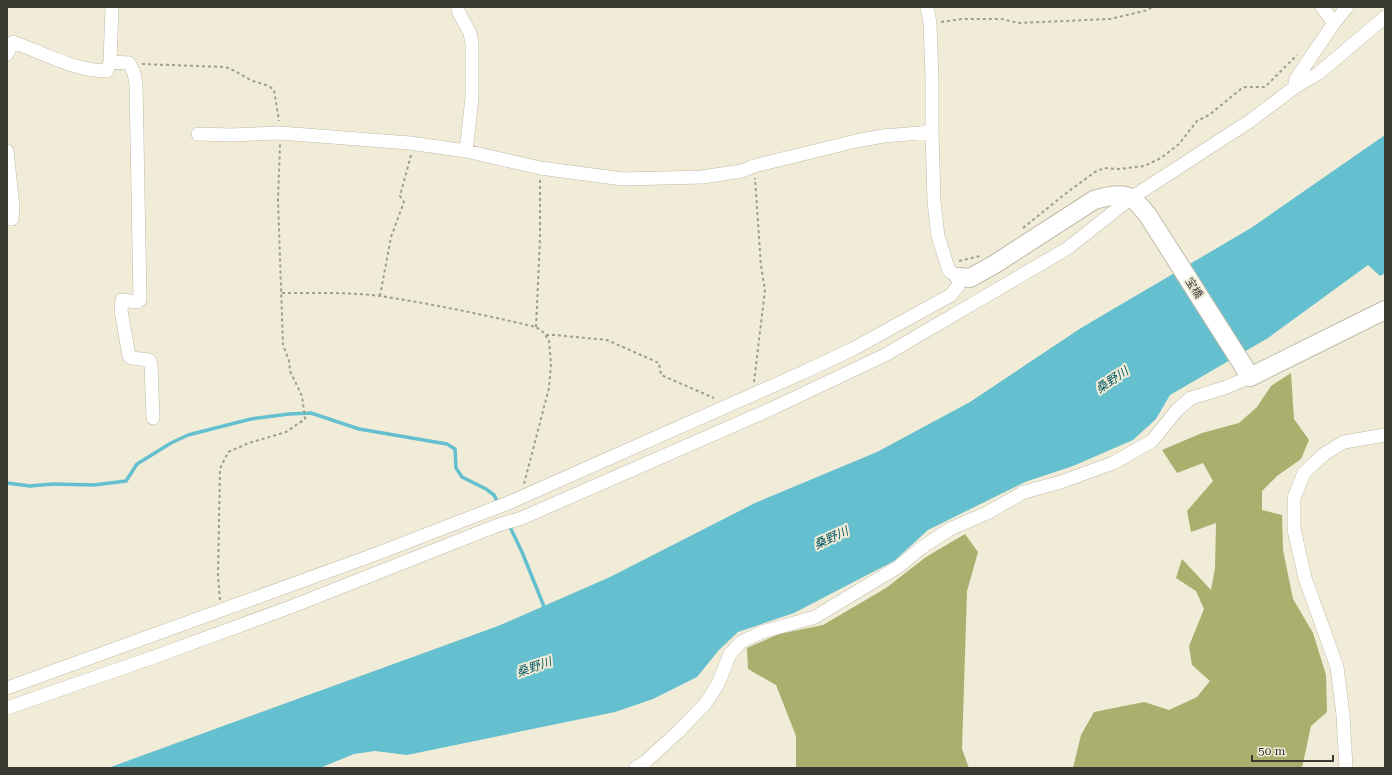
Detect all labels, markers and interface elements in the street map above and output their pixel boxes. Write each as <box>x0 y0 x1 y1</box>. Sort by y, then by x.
street label: 宝橋 <box>1183 275 1205 301</box>
water label: 桑野川 <box>1093 363 1132 396</box>
water label: 桑野川 <box>812 523 852 552</box>
water label: 桑野川 <box>515 654 555 679</box>
scale bar <box>1252 737 1333 763</box>
text: 50 m <box>1258 744 1285 758</box>

